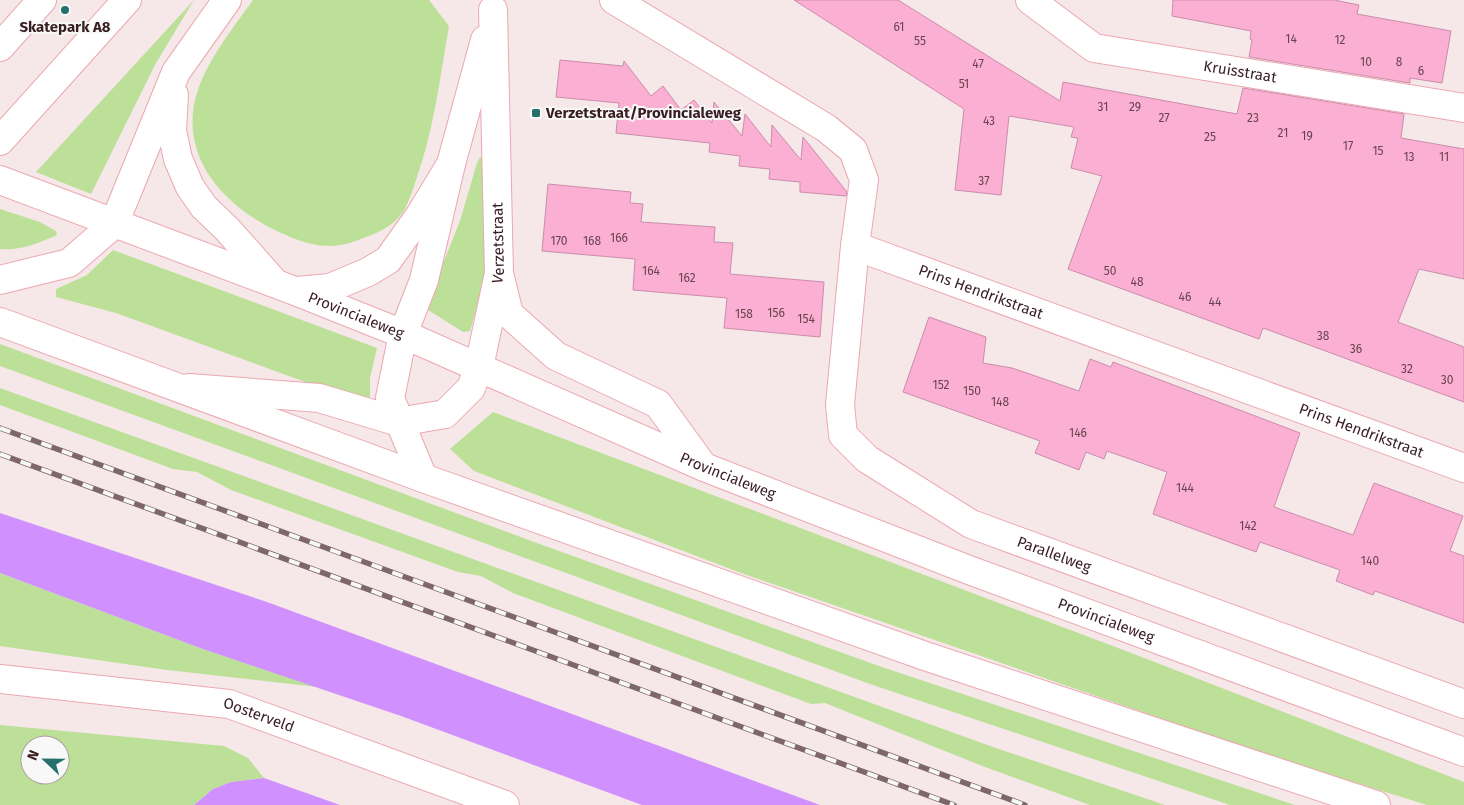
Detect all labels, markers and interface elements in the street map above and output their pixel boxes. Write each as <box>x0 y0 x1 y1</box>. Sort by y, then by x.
marker: Skatepark A8 <box>59 4 71 16</box>
place label: Skatepark A8 <box>19 18 111 36</box>
house number: 61 <box>893 20 905 34</box>
house number: 14 <box>1285 32 1297 46</box>
house number: 12 <box>1334 33 1346 47</box>
house number: 55 <box>914 34 926 48</box>
house number: 10 <box>1360 55 1372 69</box>
house number: 8 <box>1396 55 1403 69</box>
house number: 47 <box>972 57 984 71</box>
street label: Kruisstraat <box>1202 57 1279 87</box>
house number: 6 <box>1418 64 1424 78</box>
house number: 51 <box>959 77 969 91</box>
house number: 31 <box>1098 100 1108 114</box>
house number: 29 <box>1129 100 1141 114</box>
place label: Verzetstraat/Provincialeweg <box>545 104 742 122</box>
marker: Verzetstraat/Provincialeweg <box>530 107 542 119</box>
house number: 27 <box>1158 111 1170 125</box>
house number: 23 <box>1247 111 1259 125</box>
house number: 43 <box>983 114 995 128</box>
house number: 21 <box>1278 126 1288 140</box>
house number: 19 <box>1301 129 1313 143</box>
house number: 25 <box>1204 130 1216 144</box>
house number: 17 <box>1343 139 1353 153</box>
house number: 15 <box>1372 144 1384 158</box>
house number: 13 <box>1403 150 1415 164</box>
house number: 11 <box>1439 150 1449 164</box>
house number: 37 <box>978 174 990 188</box>
street label: Verzetstraat <box>488 202 508 285</box>
house number: 166 <box>610 231 628 245</box>
house number: 170 <box>550 234 568 248</box>
house number: 168 <box>583 234 601 248</box>
street label: Prins Hendrikstraat <box>916 261 1046 323</box>
house number: 164 <box>642 264 661 278</box>
house number: 50 <box>1104 264 1117 278</box>
house number: 162 <box>678 271 696 285</box>
house number: 48 <box>1131 275 1144 289</box>
street label: Provincialeweg <box>306 288 407 343</box>
house number: 46 <box>1179 290 1191 304</box>
house number: 44 <box>1209 295 1222 309</box>
house number: 156 <box>767 306 785 320</box>
house number: 158 <box>735 307 753 321</box>
house number: 154 <box>797 312 815 326</box>
house number: 38 <box>1317 329 1330 343</box>
house number: 36 <box>1350 342 1362 356</box>
house number: 32 <box>1401 362 1413 376</box>
house number: 30 <box>1441 373 1454 387</box>
house number: 152 <box>932 378 950 392</box>
house number: 150 <box>963 384 981 398</box>
house number: 148 <box>991 395 1009 409</box>
street label: Prins Hendrikstraat <box>1297 400 1427 462</box>
house number: 146 <box>1069 426 1087 440</box>
street label: Provincialeweg <box>677 449 779 503</box>
house number: 144 <box>1176 481 1195 495</box>
house number: 142 <box>1239 519 1257 533</box>
street label: Parallelweg <box>1015 533 1094 576</box>
house number: 140 <box>1361 554 1379 568</box>
street label: Provincialeweg <box>1055 594 1157 646</box>
street label: Oosterveld <box>223 694 297 736</box>
north arrow <box>20 735 70 785</box>
text: N <box>24 748 43 763</box>

